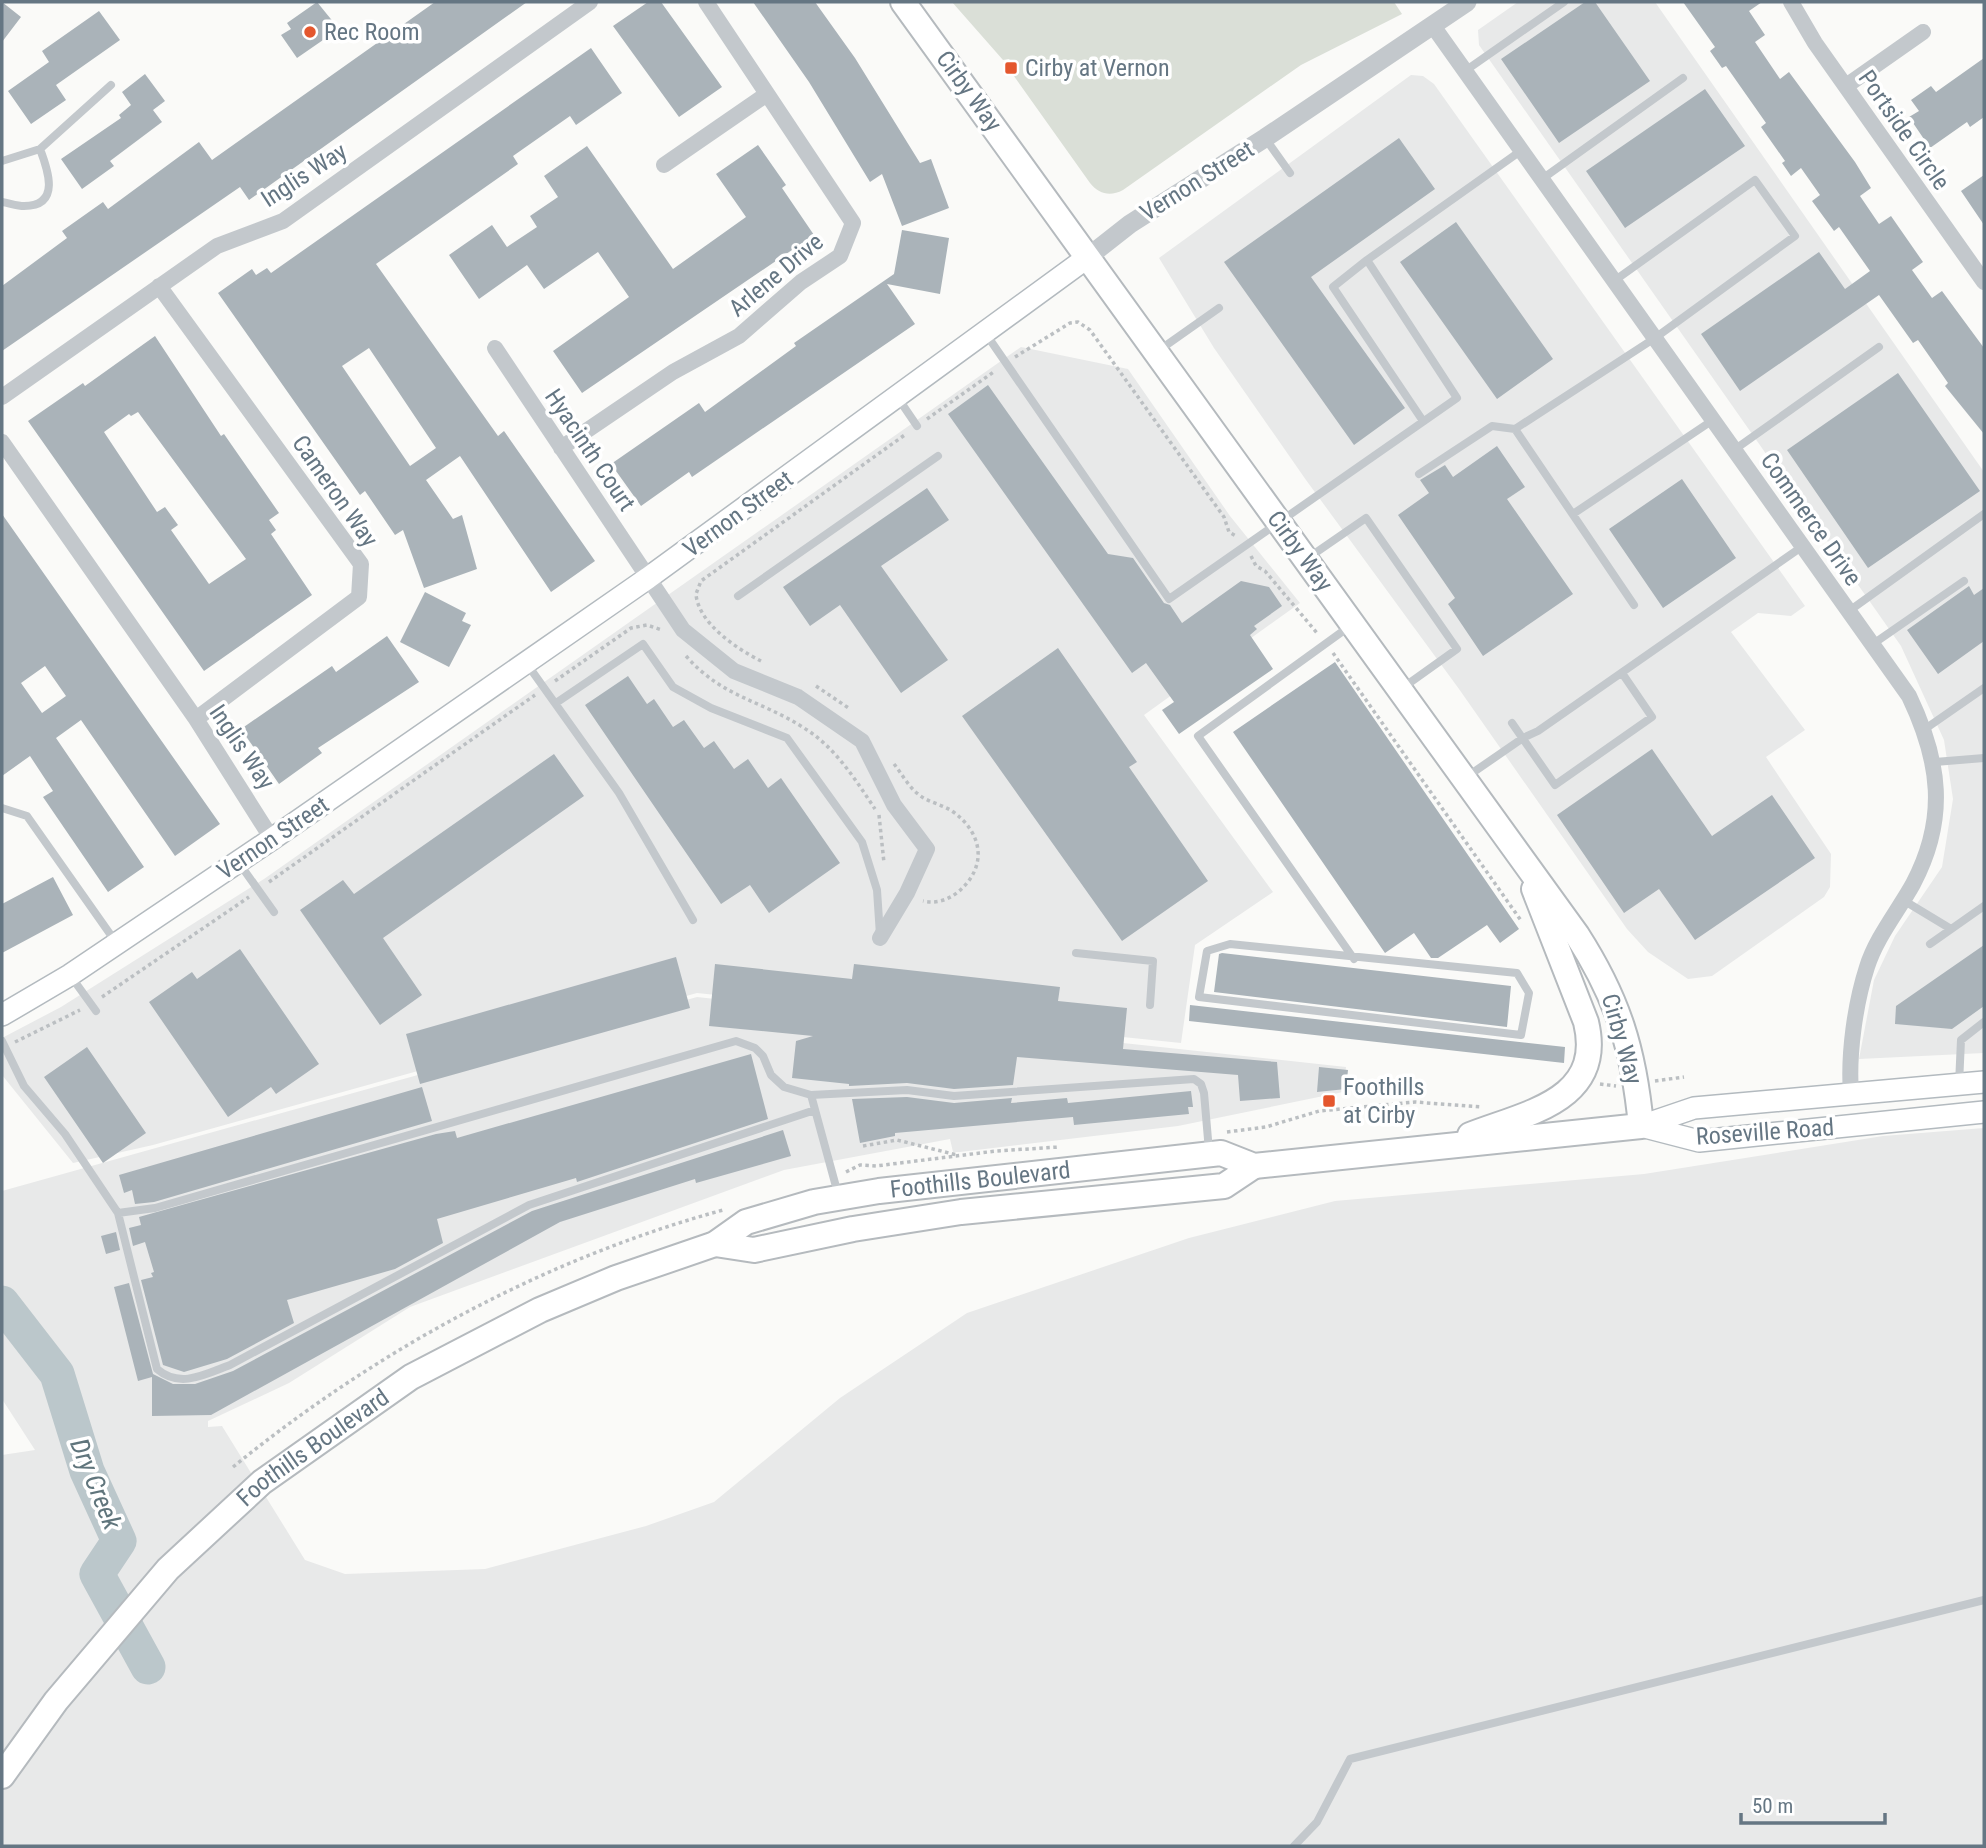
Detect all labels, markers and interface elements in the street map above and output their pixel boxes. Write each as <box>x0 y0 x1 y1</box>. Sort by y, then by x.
place label: Rec Room <box>324 18 419 46</box>
marker: Rec Room <box>302 24 318 40</box>
street label: Cirby Way <box>930 45 1008 137</box>
place label: Cirby at Vernon <box>1025 54 1170 82</box>
marker: Cirby at Vernon <box>1003 60 1019 76</box>
street label: Portside Circle <box>1853 65 1955 195</box>
street label: Vernon Street <box>1135 135 1259 227</box>
street label: Inglis Way <box>256 137 352 213</box>
street label: Arlene Drive <box>723 228 829 322</box>
street label: Hyacinth Court <box>539 384 641 516</box>
street label: Cameron Way <box>286 430 384 552</box>
street label: Commerce Drive <box>1755 447 1867 591</box>
street label: Vernon Street <box>678 465 798 563</box>
street label: Cirby Way <box>1261 505 1339 597</box>
street label: Inglis Way <box>204 699 280 795</box>
street label: Vernon Street <box>212 790 334 886</box>
street label: Cirby Way <box>1596 991 1648 1087</box>
place label: Foothills at Cirby <box>1343 1073 1425 1129</box>
marker: Foothills at Cirby <box>1321 1093 1337 1109</box>
street label: Roseville Road <box>1695 1113 1835 1151</box>
street label: Foothills Boulevard <box>889 1156 1072 1204</box>
street label: Foothills Boulevard <box>231 1383 394 1512</box>
water label: Dry Creek <box>64 1434 128 1534</box>
scale bar <box>1741 1782 1884 1826</box>
text: 50 m <box>1752 1794 1793 1818</box>

